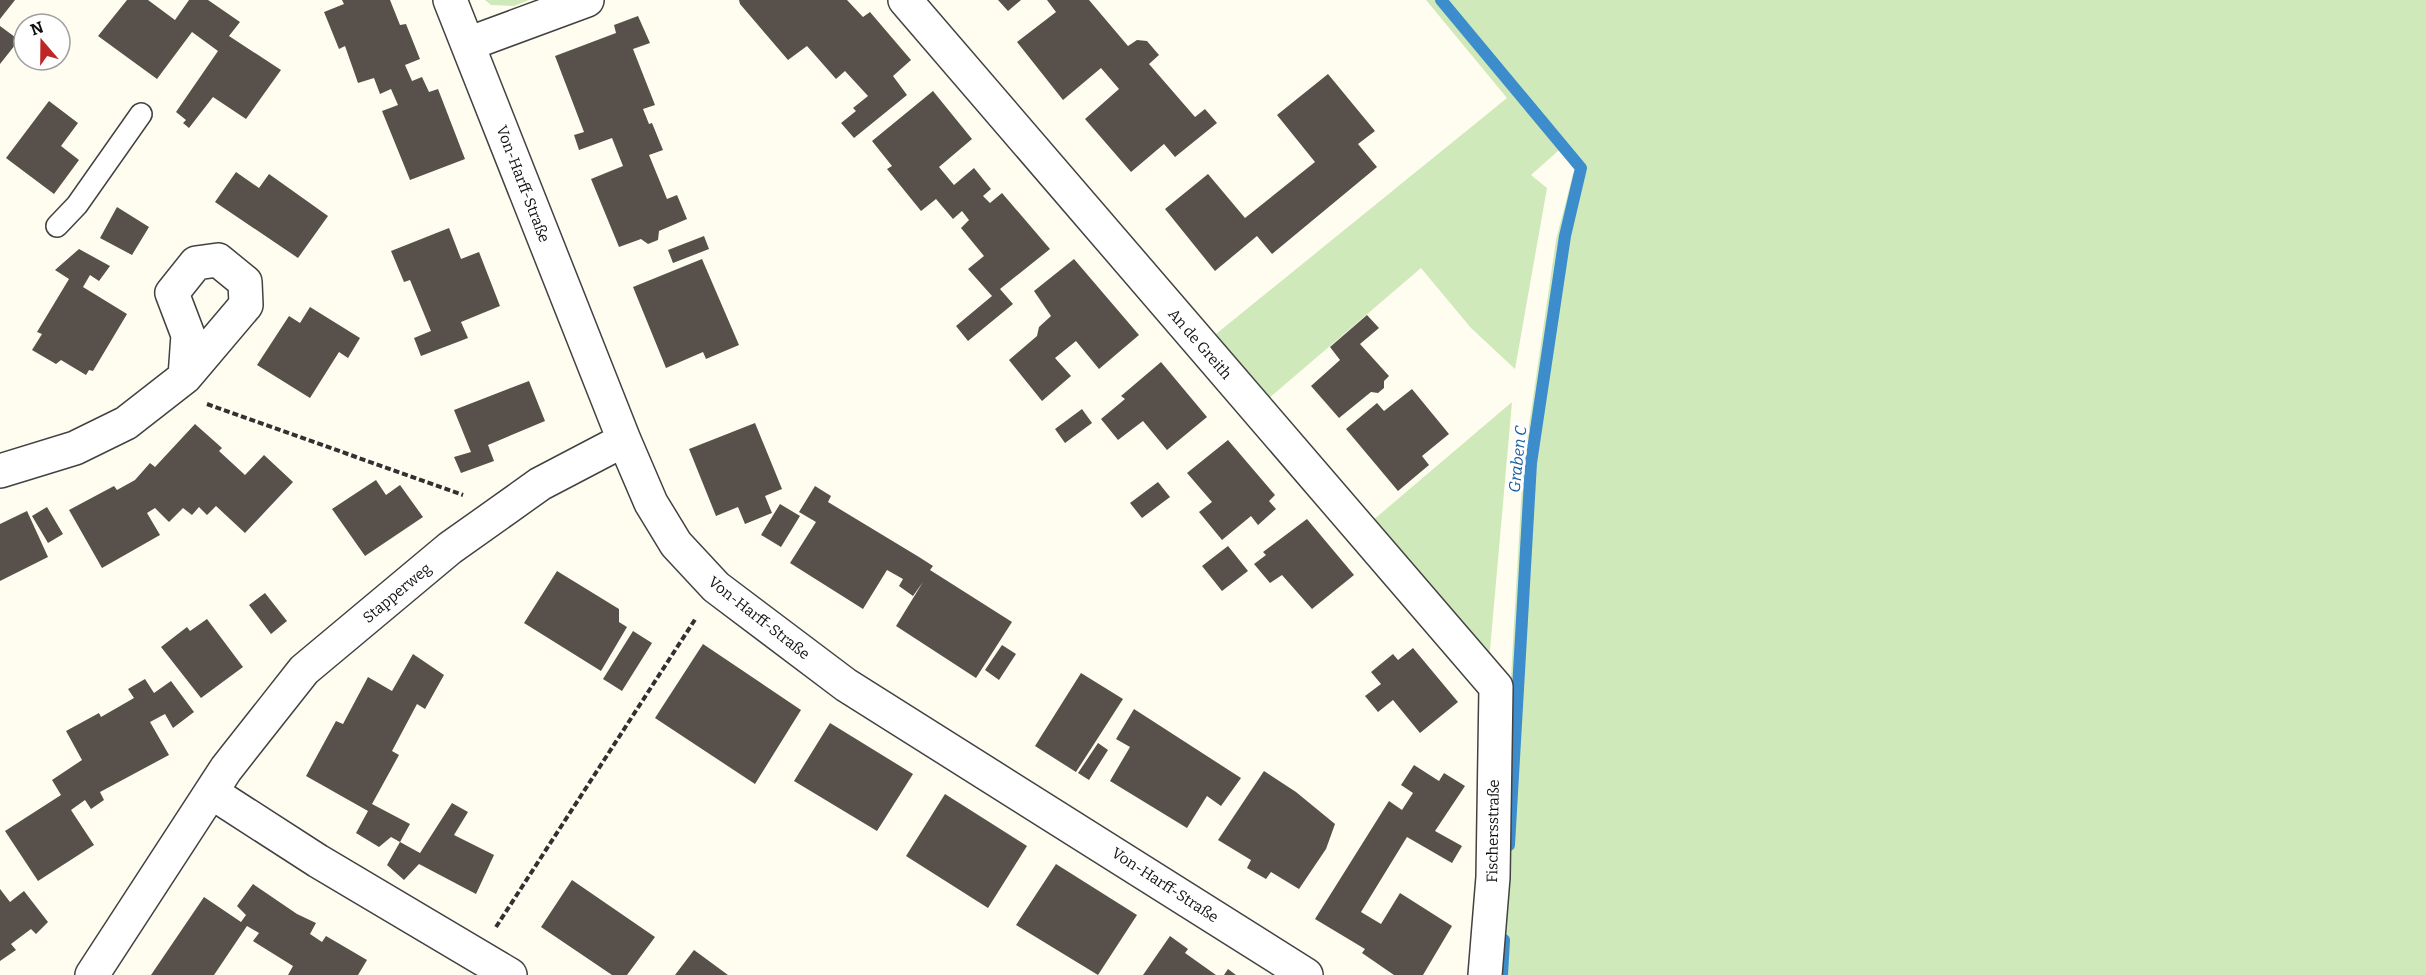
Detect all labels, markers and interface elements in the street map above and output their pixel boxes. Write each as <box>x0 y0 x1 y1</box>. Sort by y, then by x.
north arrow <box>12 12 72 72</box>
text: N <box>28 17 46 39</box>
street label: Von-Harff-Straße <box>492 123 554 245</box>
street label: An de Greith <box>1164 305 1236 383</box>
water label: Graben C <box>1505 425 1530 493</box>
street label: Stapperweg <box>359 559 435 627</box>
street label: Von-Harff-Straße <box>705 573 813 663</box>
street label: Fischersstraße <box>1483 779 1503 883</box>
street label: Von-Harff-Straße <box>1108 844 1222 926</box>

